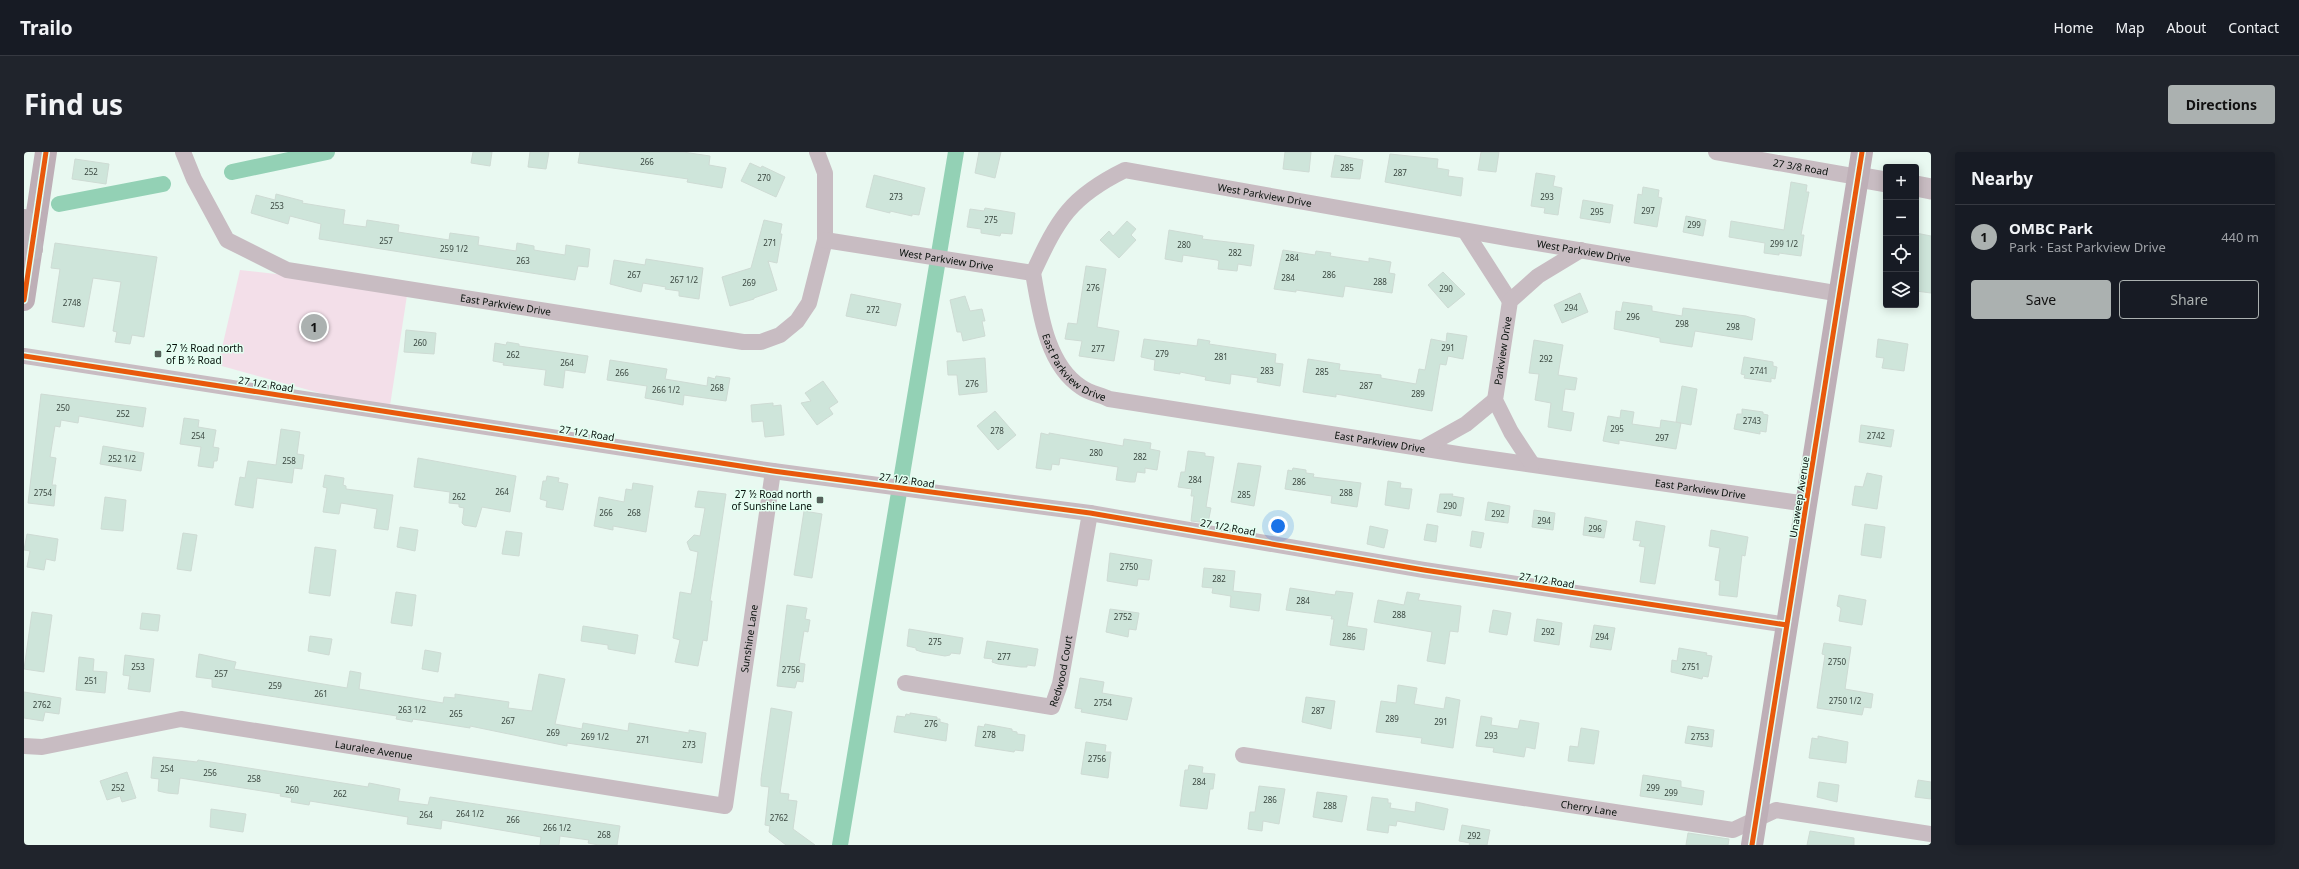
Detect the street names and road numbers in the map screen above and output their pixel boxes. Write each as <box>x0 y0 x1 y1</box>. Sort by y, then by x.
street label: 27 3/8 Road <box>1772 155 1829 179</box>
street label: West Parkview Drive <box>1217 180 1313 210</box>
street label: West Parkview Drive <box>1536 236 1632 266</box>
street label: West Parkview Drive <box>898 245 995 274</box>
street label: East Parkview Drive <box>459 290 552 319</box>
street label: Parkview Drive <box>1490 315 1515 386</box>
street label: East Parkview Drive <box>1039 332 1108 404</box>
street label: 27 1/2 Road <box>237 373 295 395</box>
street label: 27 1/2 Road <box>558 422 616 444</box>
street label: East Parkview Drive <box>1334 428 1427 456</box>
street label: Unaweep Avenue <box>1786 455 1812 539</box>
street label: 27 1/2 Road <box>878 469 936 491</box>
street label: East Parkview Drive <box>1654 475 1747 502</box>
street label: 27 1/2 Road <box>1199 515 1257 539</box>
street label: 27 1/2 Road <box>1518 569 1576 591</box>
street label: Sunshine Lane <box>737 603 761 673</box>
street label: Redwood Court <box>1046 634 1075 709</box>
street label: Lauralee Avenue <box>334 737 414 763</box>
street label: Cherry Lane <box>1560 797 1618 819</box>

